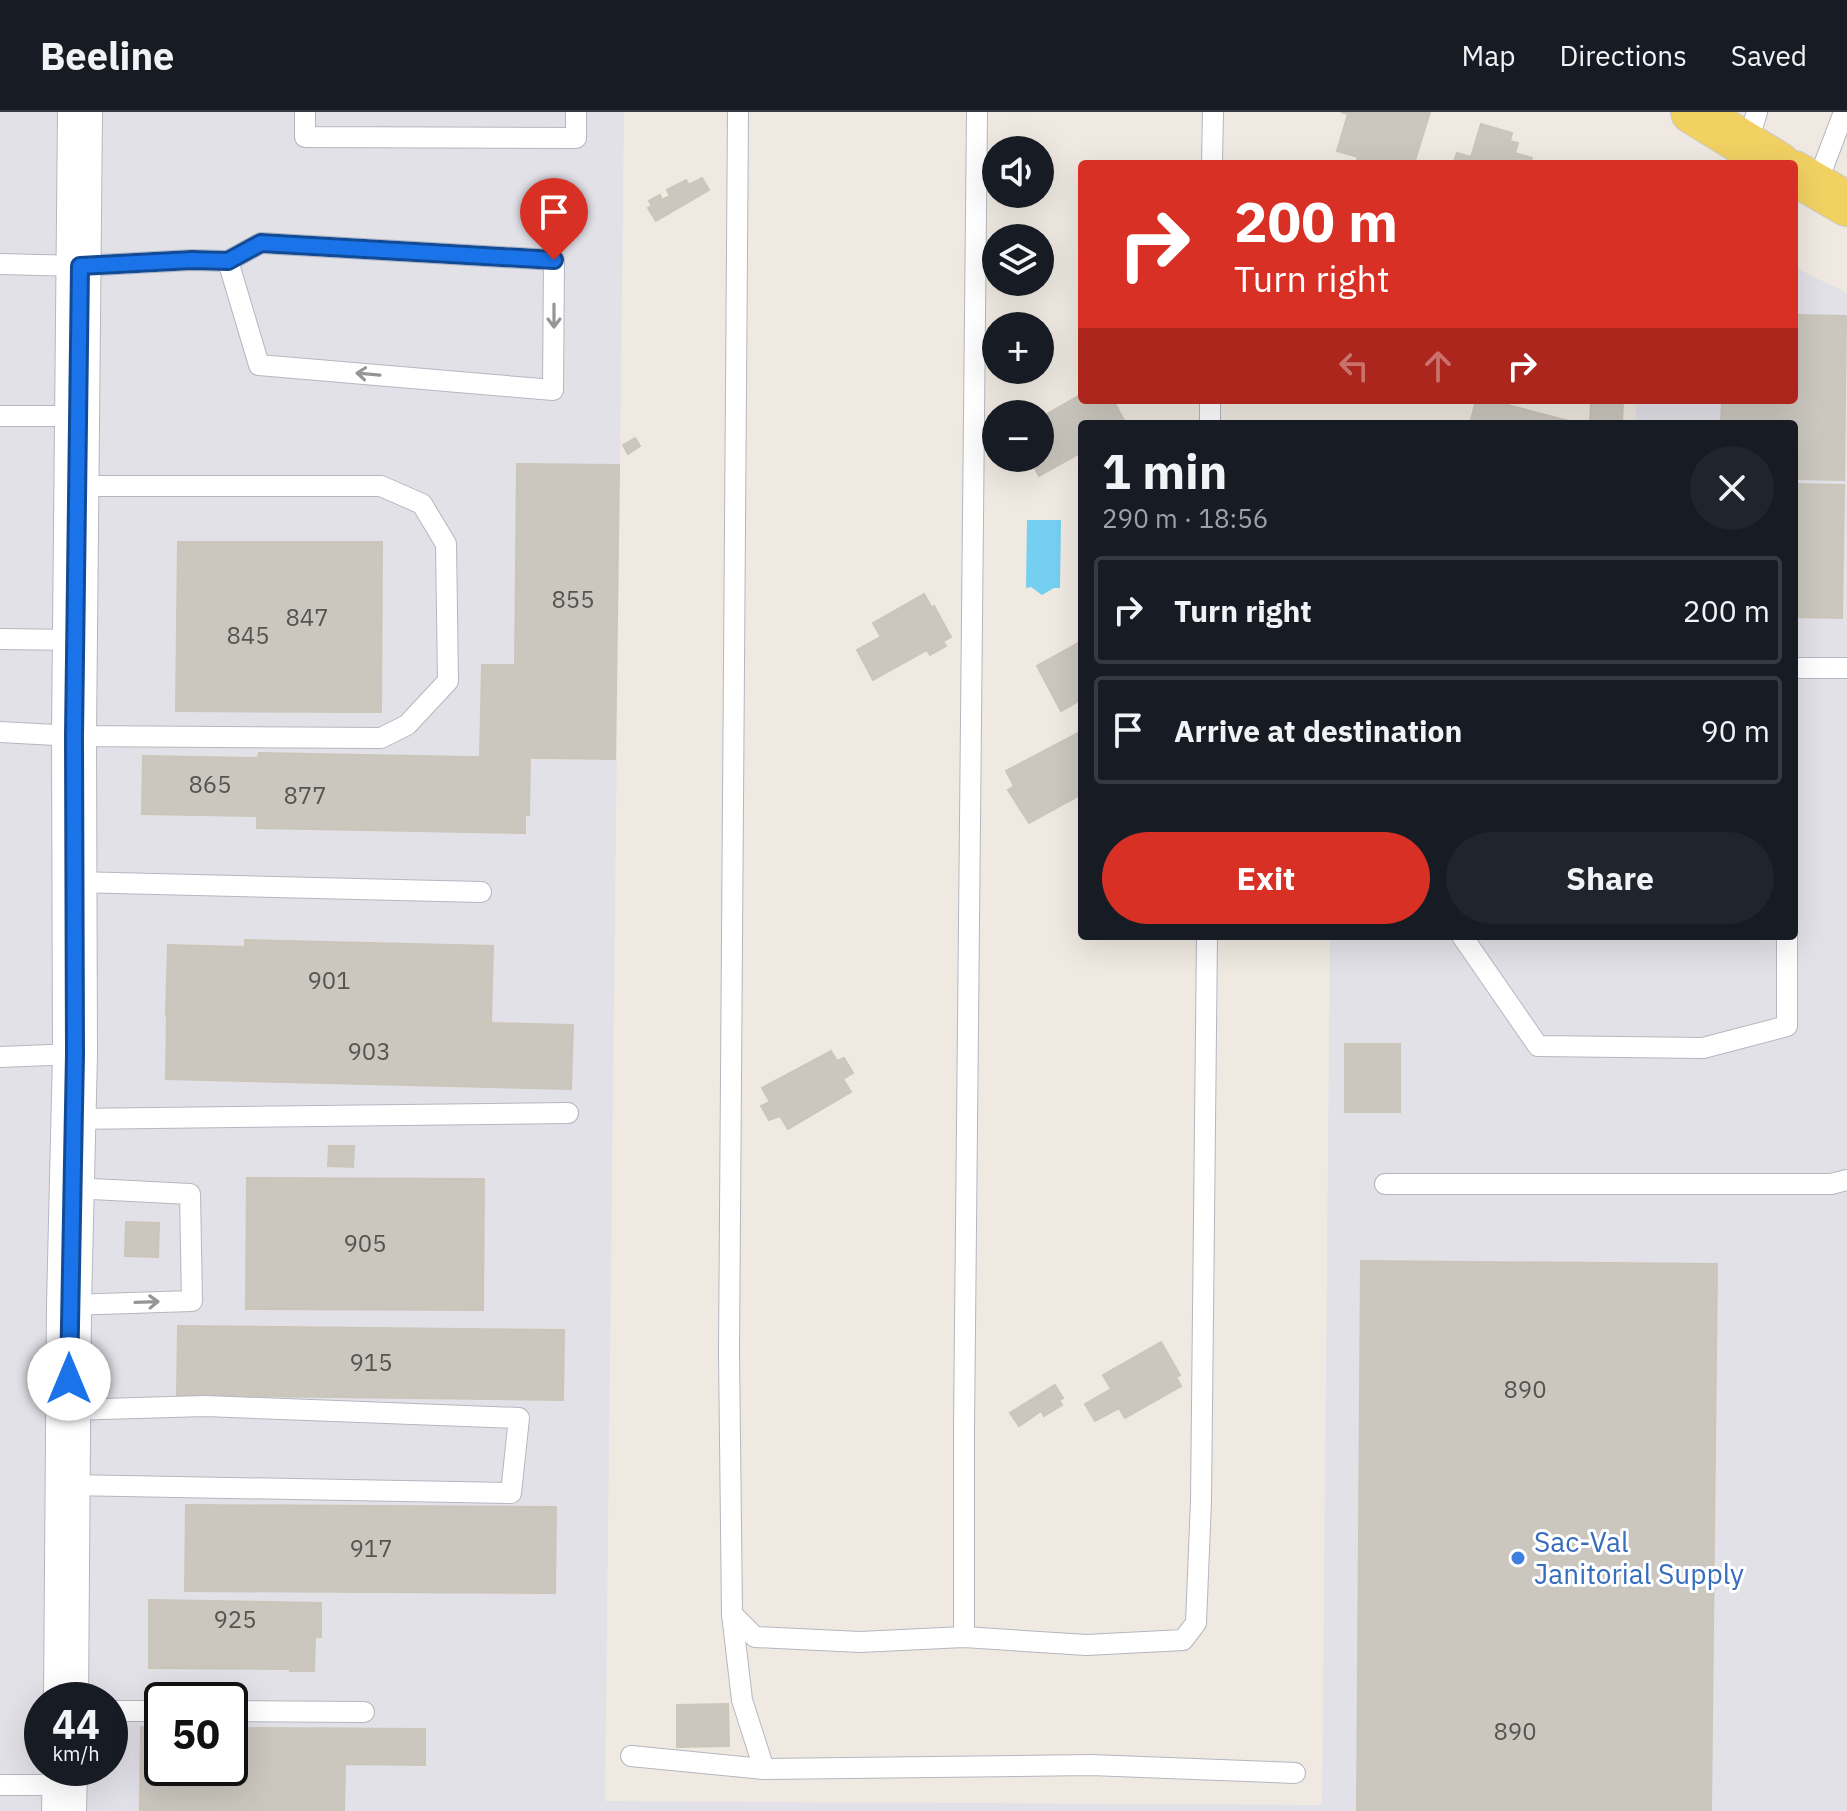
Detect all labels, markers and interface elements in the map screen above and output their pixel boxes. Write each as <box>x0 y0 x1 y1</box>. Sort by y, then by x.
text: Beeline <box>40 31 174 80</box>
text: Map <box>1461 37 1515 74</box>
text: Directions <box>1559 37 1687 74</box>
text: Saved <box>1731 37 1807 74</box>
map controls <box>982 136 1054 472</box>
button: sound <box>982 136 1054 208</box>
pin <box>520 178 588 260</box>
text: 200 m <box>1234 185 1398 257</box>
icon: arrive <box>532 190 576 234</box>
icon: right <box>1102 192 1206 296</box>
button: layers <box>982 224 1054 296</box>
text: Turn right <box>1234 255 1390 302</box>
one-way arrow <box>546 302 561 329</box>
button: + <box>982 312 1054 384</box>
icon: left <box>1332 344 1376 388</box>
icon: ahead <box>1416 344 1460 388</box>
icon: right <box>1500 344 1544 388</box>
one-way arrow <box>355 366 382 381</box>
button: − <box>982 400 1054 472</box>
text: 1 min <box>1102 440 1227 502</box>
button: close <box>1690 446 1774 530</box>
text: 290 m · 18:56 <box>1102 501 1268 535</box>
house number: 855 <box>551 583 595 615</box>
icon: right <box>1106 588 1150 632</box>
text: Turn right <box>1174 591 1312 630</box>
text: 200 m <box>1683 591 1770 630</box>
house number: 847 <box>285 601 329 633</box>
house number: 845 <box>226 619 270 651</box>
icon: arrive <box>1106 708 1150 752</box>
text: Arrive at destination <box>1174 711 1462 750</box>
text: 90 m <box>1701 711 1770 750</box>
house number: 865 <box>188 768 232 800</box>
house number: 877 <box>283 779 327 811</box>
button: Exit <box>1102 832 1430 924</box>
button: Share <box>1446 832 1774 924</box>
house number: 901 <box>307 964 351 996</box>
house number: 903 <box>347 1035 391 1067</box>
house number: 905 <box>343 1227 387 1259</box>
one-way arrow <box>133 1295 160 1310</box>
position arrow <box>27 1337 111 1421</box>
house number: 915 <box>349 1346 393 1378</box>
house number: 890 <box>1503 1373 1547 1405</box>
place label: Sac-Val Janitorial Supply <box>1534 1523 1744 1592</box>
house number: 917 <box>349 1532 393 1564</box>
marker: Sac-Val Janitorial Supply <box>1509 1549 1527 1567</box>
house number: 925 <box>213 1603 257 1635</box>
speed limit sign: 50 <box>144 1682 248 1786</box>
text: 44 <box>52 1698 100 1750</box>
house number: 890 <box>1493 1715 1537 1747</box>
text: km/h <box>52 1740 100 1767</box>

